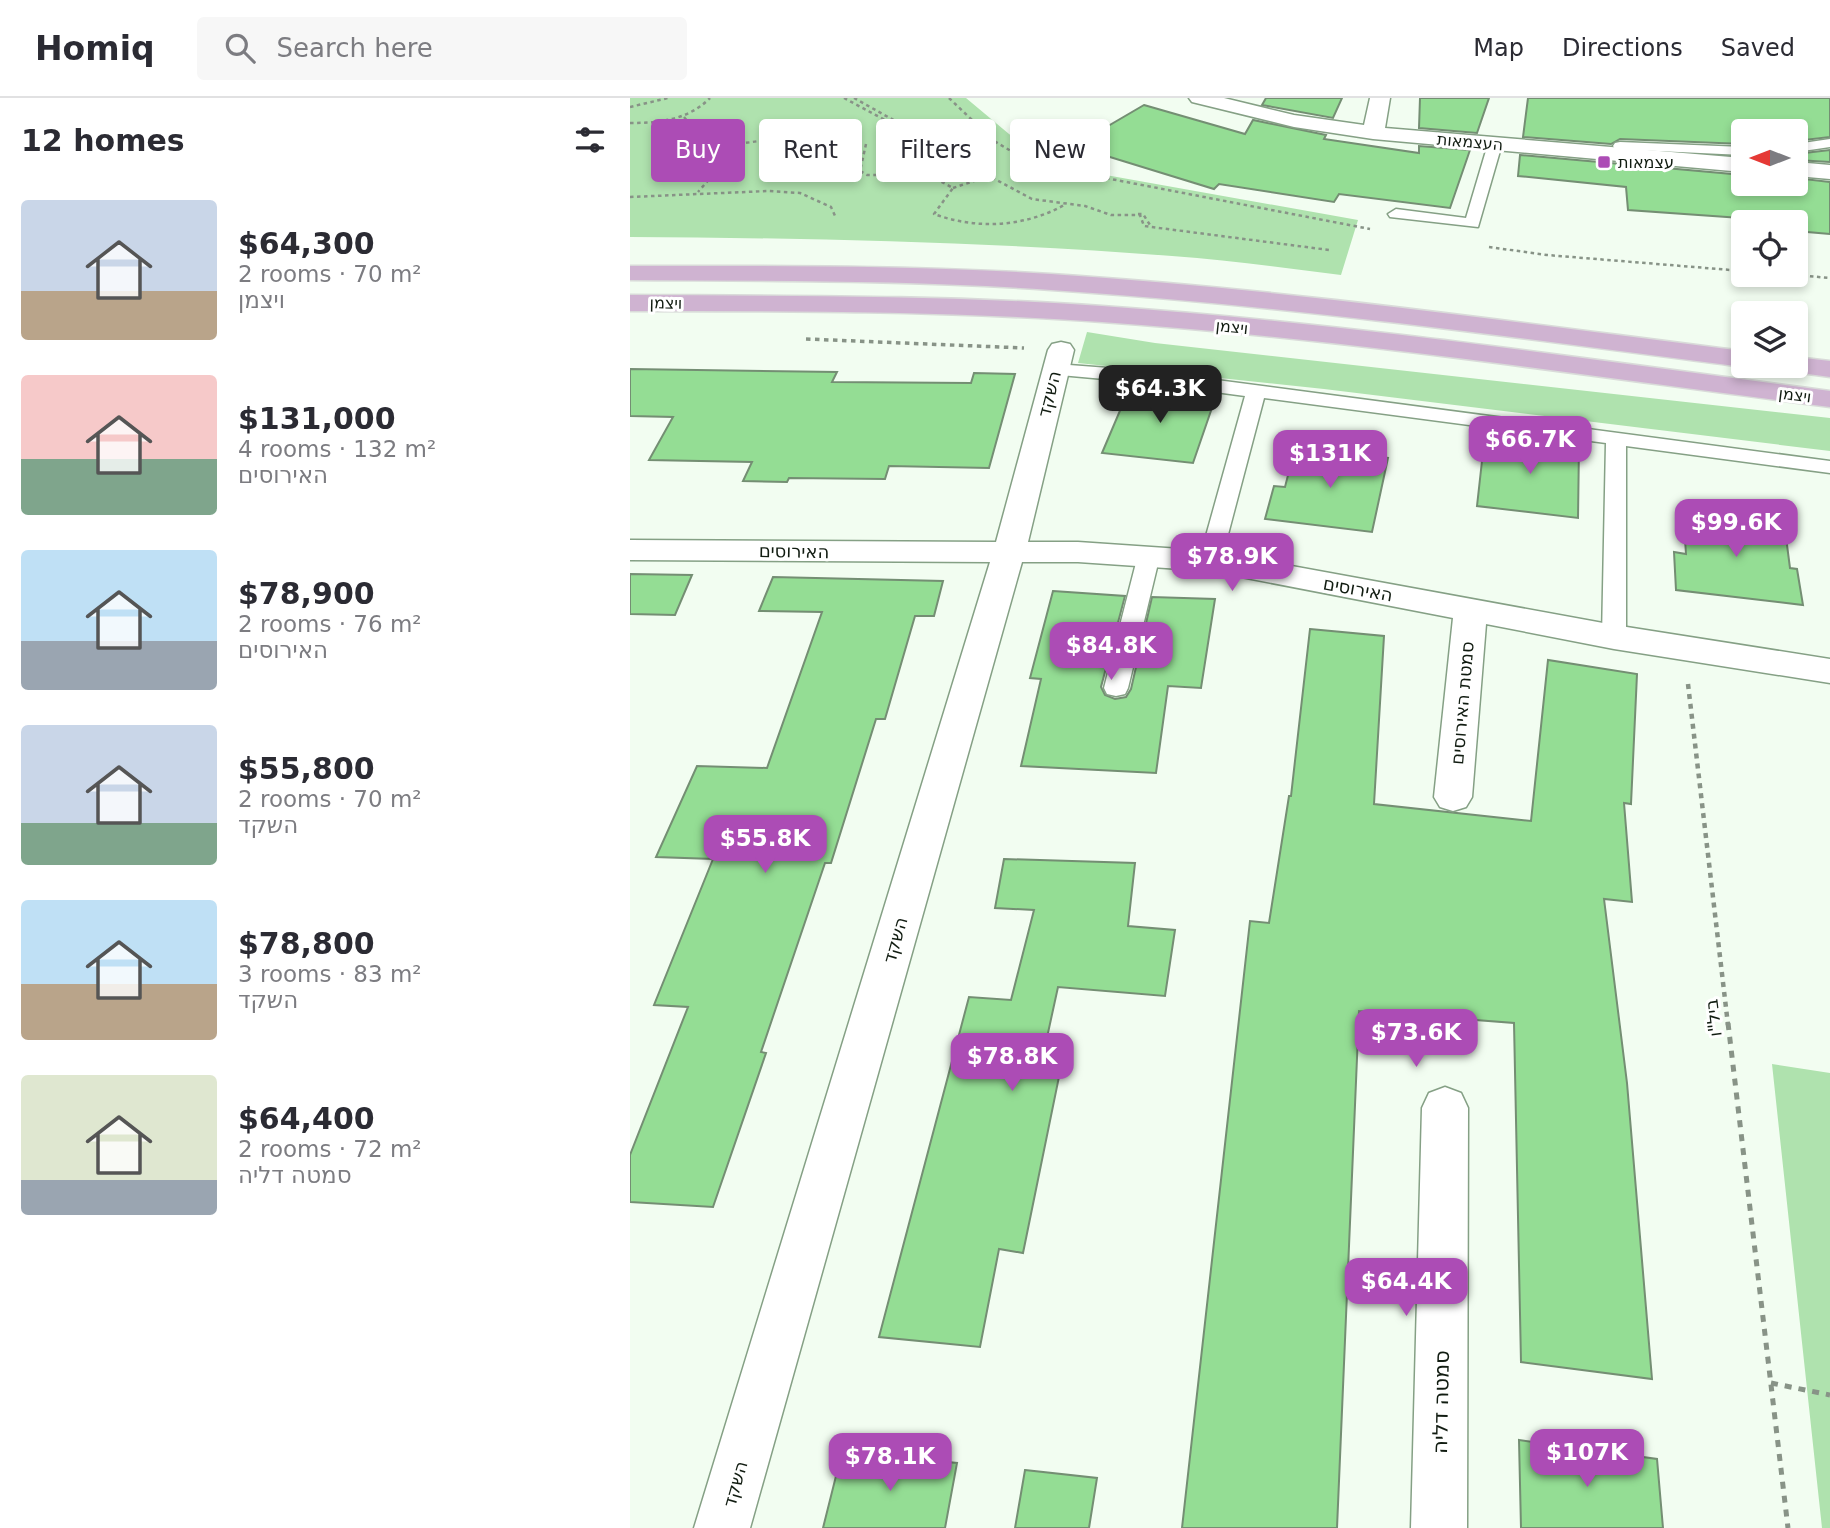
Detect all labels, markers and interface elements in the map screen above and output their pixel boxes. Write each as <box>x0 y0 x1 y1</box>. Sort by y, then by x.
search box <box>197 17 687 80</box>
text: Homiq <box>35 29 155 68</box>
icon: search <box>221 29 259 67</box>
text: Search here <box>277 33 433 63</box>
text: Map <box>1473 34 1524 62</box>
text: Directions <box>1562 34 1683 62</box>
text: Saved <box>1721 34 1795 62</box>
chip: Buy <box>651 119 745 182</box>
chip: Rent <box>759 119 862 182</box>
chip: Filters <box>876 119 996 182</box>
chip: New <box>1010 119 1110 182</box>
north arrow <box>1731 119 1808 196</box>
map controls <box>1731 119 1808 378</box>
icon: filters <box>571 121 609 159</box>
text: 12 homes <box>21 123 185 158</box>
street label: העצמאות <box>1436 130 1504 154</box>
place label: עצמאות <box>1618 153 1674 172</box>
marker: עצמאות <box>1596 154 1612 170</box>
button: locate <box>1731 210 1808 287</box>
text: $64,300 <box>238 226 375 261</box>
icon: home <box>77 228 161 312</box>
text: 2 rooms · 70 m² <box>238 261 422 287</box>
text: ויצמן <box>238 287 285 313</box>
street label: ויצמן <box>650 293 682 313</box>
button: layers <box>1731 301 1808 378</box>
street label: ויצמן <box>1215 316 1249 338</box>
pin: $64.3K <box>1103 366 1217 425</box>
street label: השקד <box>1033 369 1065 419</box>
text: $64.3K <box>1115 375 1205 401</box>
street label: ויצמן <box>1778 384 1812 406</box>
text: $131,000 <box>238 401 396 436</box>
icon: home <box>77 403 161 487</box>
pin: $66.7K <box>1473 416 1587 476</box>
text: $66.7K <box>1485 426 1575 452</box>
pin: $131K <box>1281 430 1379 490</box>
text: 4 rooms · 132 m² <box>238 436 436 462</box>
text: $131K <box>1289 440 1371 466</box>
text: האירוסים <box>238 462 328 488</box>
pin: $99.6K <box>1679 500 1793 559</box>
text: $99.6K <box>1691 509 1781 535</box>
pin: $78.9K <box>1175 533 1289 593</box>
street label: האירוסים <box>759 540 829 562</box>
text: $78.9K <box>1187 543 1277 569</box>
street label: האירוסים <box>1321 573 1395 605</box>
text: $78,900 <box>238 576 375 611</box>
icon: home <box>77 578 161 662</box>
text: 2 rooms · 76 m² <box>238 611 422 637</box>
pin: $84.8K <box>1054 622 1168 682</box>
text: $84.8K <box>1066 632 1156 658</box>
text: האירוסים <box>238 637 328 663</box>
street label: סמטת האירוסים <box>1446 640 1478 766</box>
text: $55,800 <box>238 751 375 786</box>
icon: home <box>77 753 161 837</box>
text: 2 rooms · 70 m² <box>238 786 422 812</box>
text: השקד <box>238 812 298 838</box>
pin: $55.8K <box>708 816 822 875</box>
text: $55.8K <box>720 825 810 851</box>
street label: השקד <box>878 914 912 966</box>
text: $78,800 <box>238 926 375 961</box>
icon: home <box>77 928 161 1012</box>
text: 3 rooms · 83 m² <box>238 961 422 987</box>
text: השקד <box>238 987 298 1013</box>
street label: ביל"ו <box>1700 998 1726 1038</box>
pin: $73.6K <box>1359 1010 1473 1069</box>
text: $73.6K <box>1371 1019 1461 1045</box>
pin: $78.8K <box>955 1034 1069 1093</box>
text: $78.8K <box>967 1043 1057 1069</box>
text: $64,400 <box>238 1101 375 1136</box>
icon: home <box>77 1103 161 1187</box>
text: 2 rooms · 72 m² <box>238 1136 422 1162</box>
text: סמטה דליה <box>238 1162 352 1188</box>
pin: $64.4K <box>1349 1258 1463 1318</box>
text: $64.4K <box>1361 1268 1451 1294</box>
street label: סמטה דליה <box>1428 1350 1454 1454</box>
pin: $107K <box>1538 1430 1636 1489</box>
pin: $78.1K <box>833 1434 947 1493</box>
text: $107K <box>1546 1439 1628 1465</box>
text: $78.1K <box>845 1443 935 1469</box>
street label: השקד <box>718 1458 752 1510</box>

